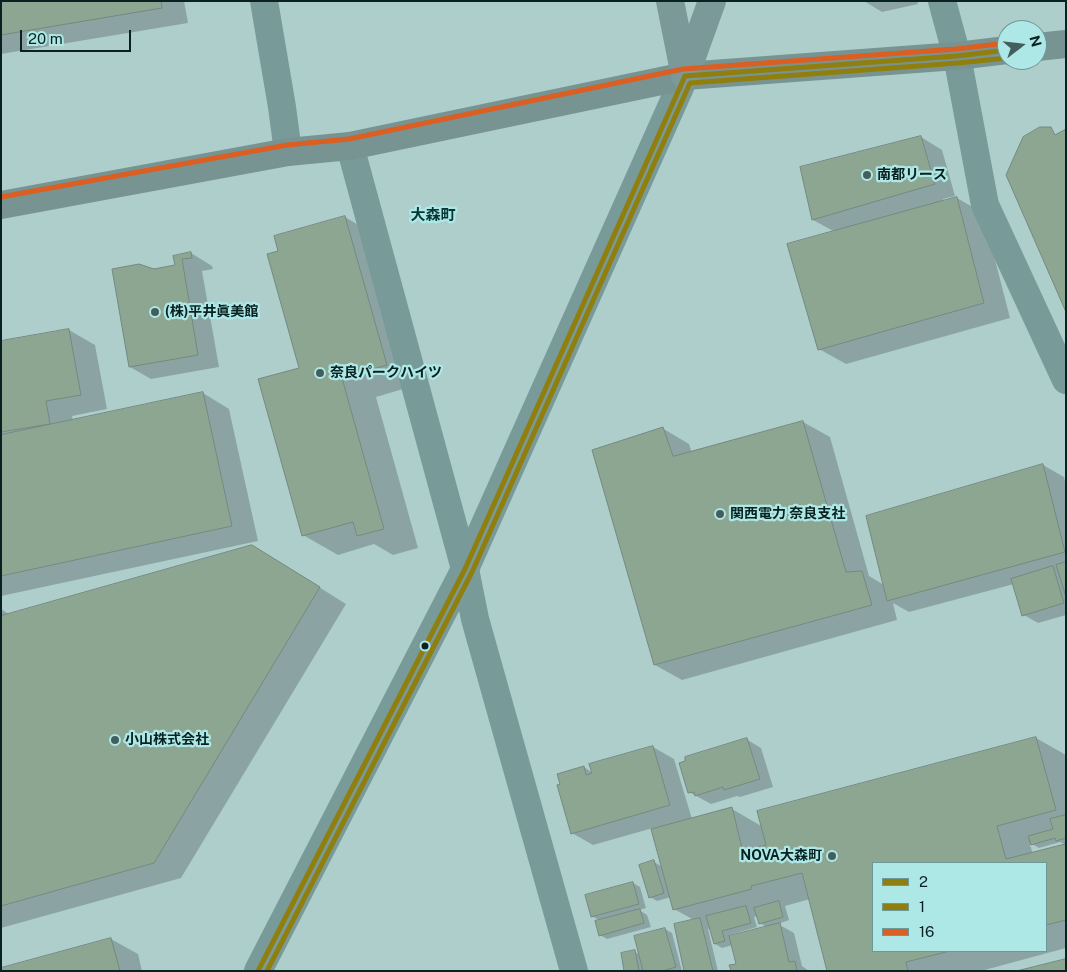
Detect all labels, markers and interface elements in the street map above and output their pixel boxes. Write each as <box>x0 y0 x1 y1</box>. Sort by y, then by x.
scale bar <box>22 20 134 52</box>
north arrow <box>997 20 1047 70</box>
text: 20 m <box>28 30 63 47</box>
text: N <box>1026 34 1045 49</box>
place label: 南都リース <box>877 167 947 183</box>
marker: 南都リース <box>861 169 873 181</box>
district label: 大森町 <box>411 206 455 224</box>
place label: (株)平井眞美館 <box>165 304 258 320</box>
marker: (株)平井眞美館 <box>149 306 161 318</box>
place label: 奈良パークハイツ <box>330 365 442 381</box>
marker: 奈良パークハイツ <box>314 367 326 379</box>
place label: 関西電力 奈良支社 <box>730 506 845 522</box>
marker: 関西電力 奈良支社 <box>714 508 726 520</box>
unlabelled marker <box>420 641 430 651</box>
place label: 小山株式会社 <box>125 732 209 748</box>
marker: 小山株式会社 <box>109 734 121 746</box>
place label: NOVA大森町 <box>740 848 822 864</box>
marker: NOVA大森町 <box>826 850 838 862</box>
legend <box>872 862 1047 952</box>
text: 2 <box>919 873 928 890</box>
text: 1 <box>919 898 925 915</box>
text: 16 <box>919 923 934 940</box>

